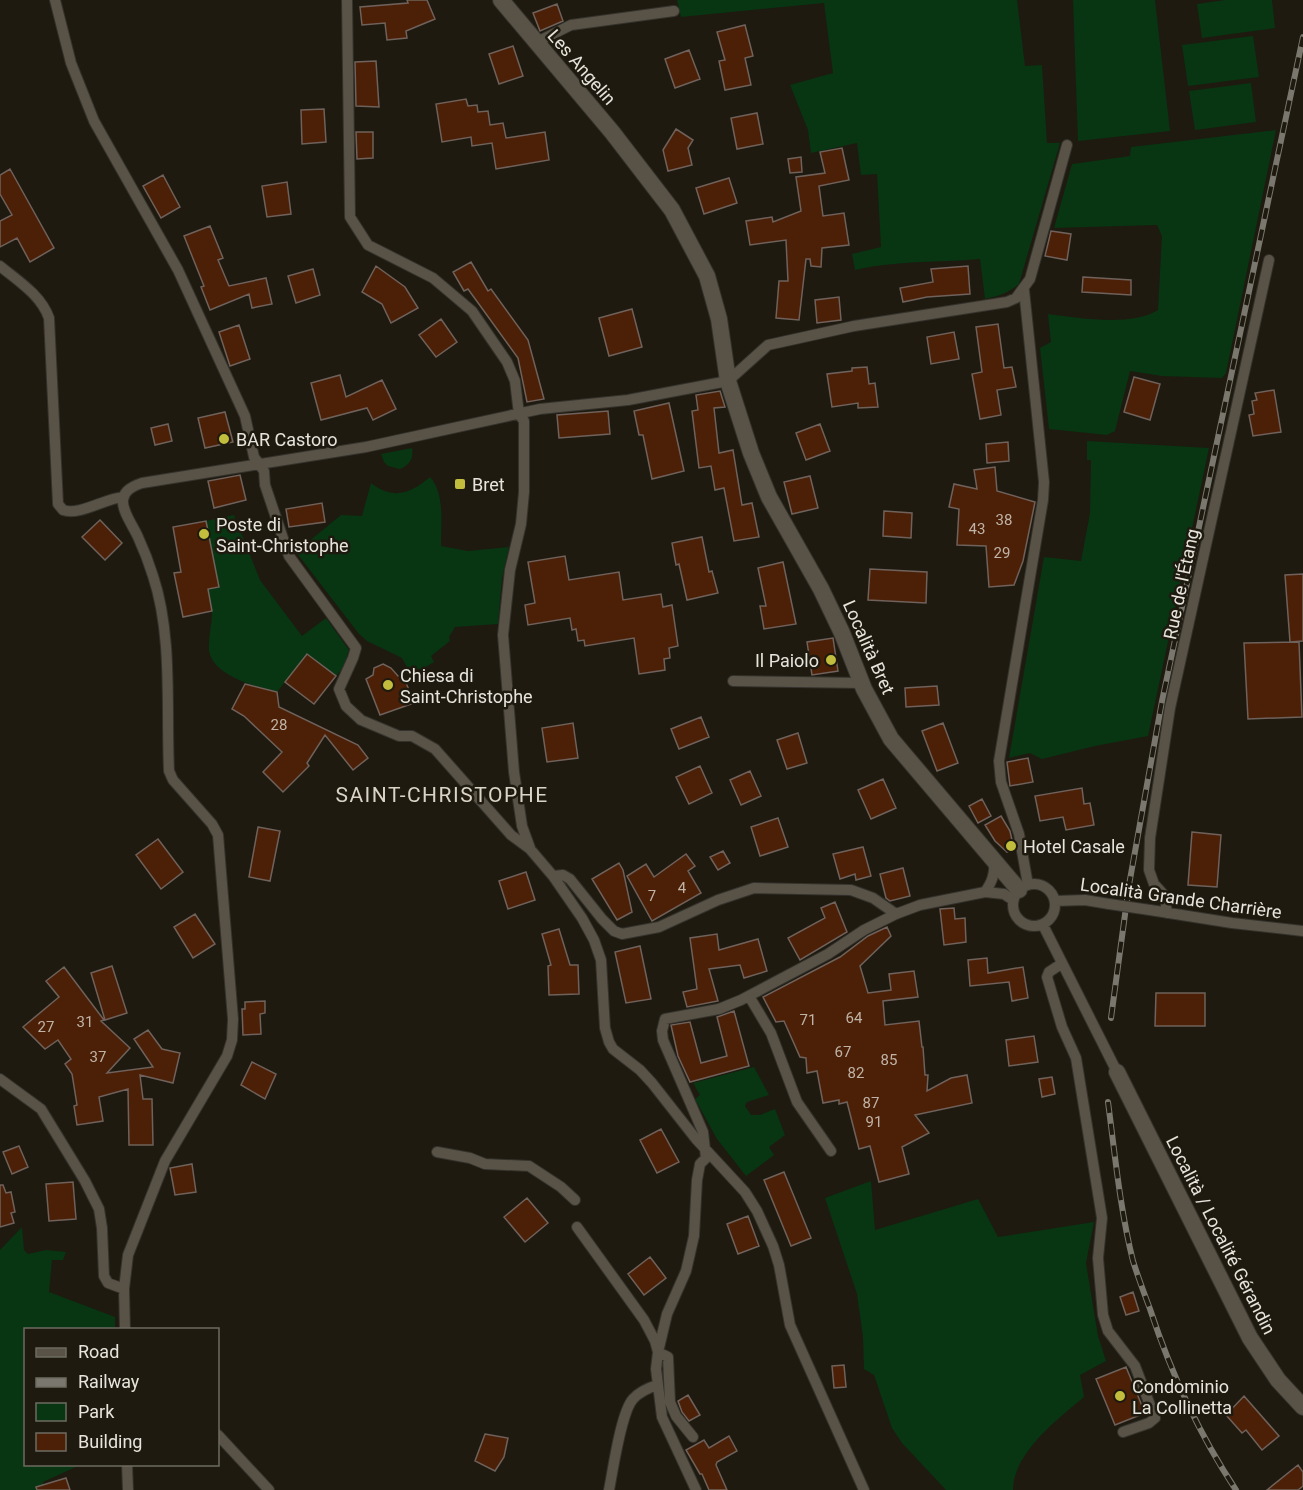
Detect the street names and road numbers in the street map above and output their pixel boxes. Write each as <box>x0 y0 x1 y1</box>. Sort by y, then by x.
street label: Les Angelin <box>544 25 620 109</box>
street label: Rue de l'Étang <box>1159 527 1203 641</box>
street label: Località Bret <box>839 597 899 697</box>
street label: Località Grande Charrière <box>1079 873 1283 923</box>
street label: Località / Localité Gérandin <box>1162 1132 1280 1338</box>

